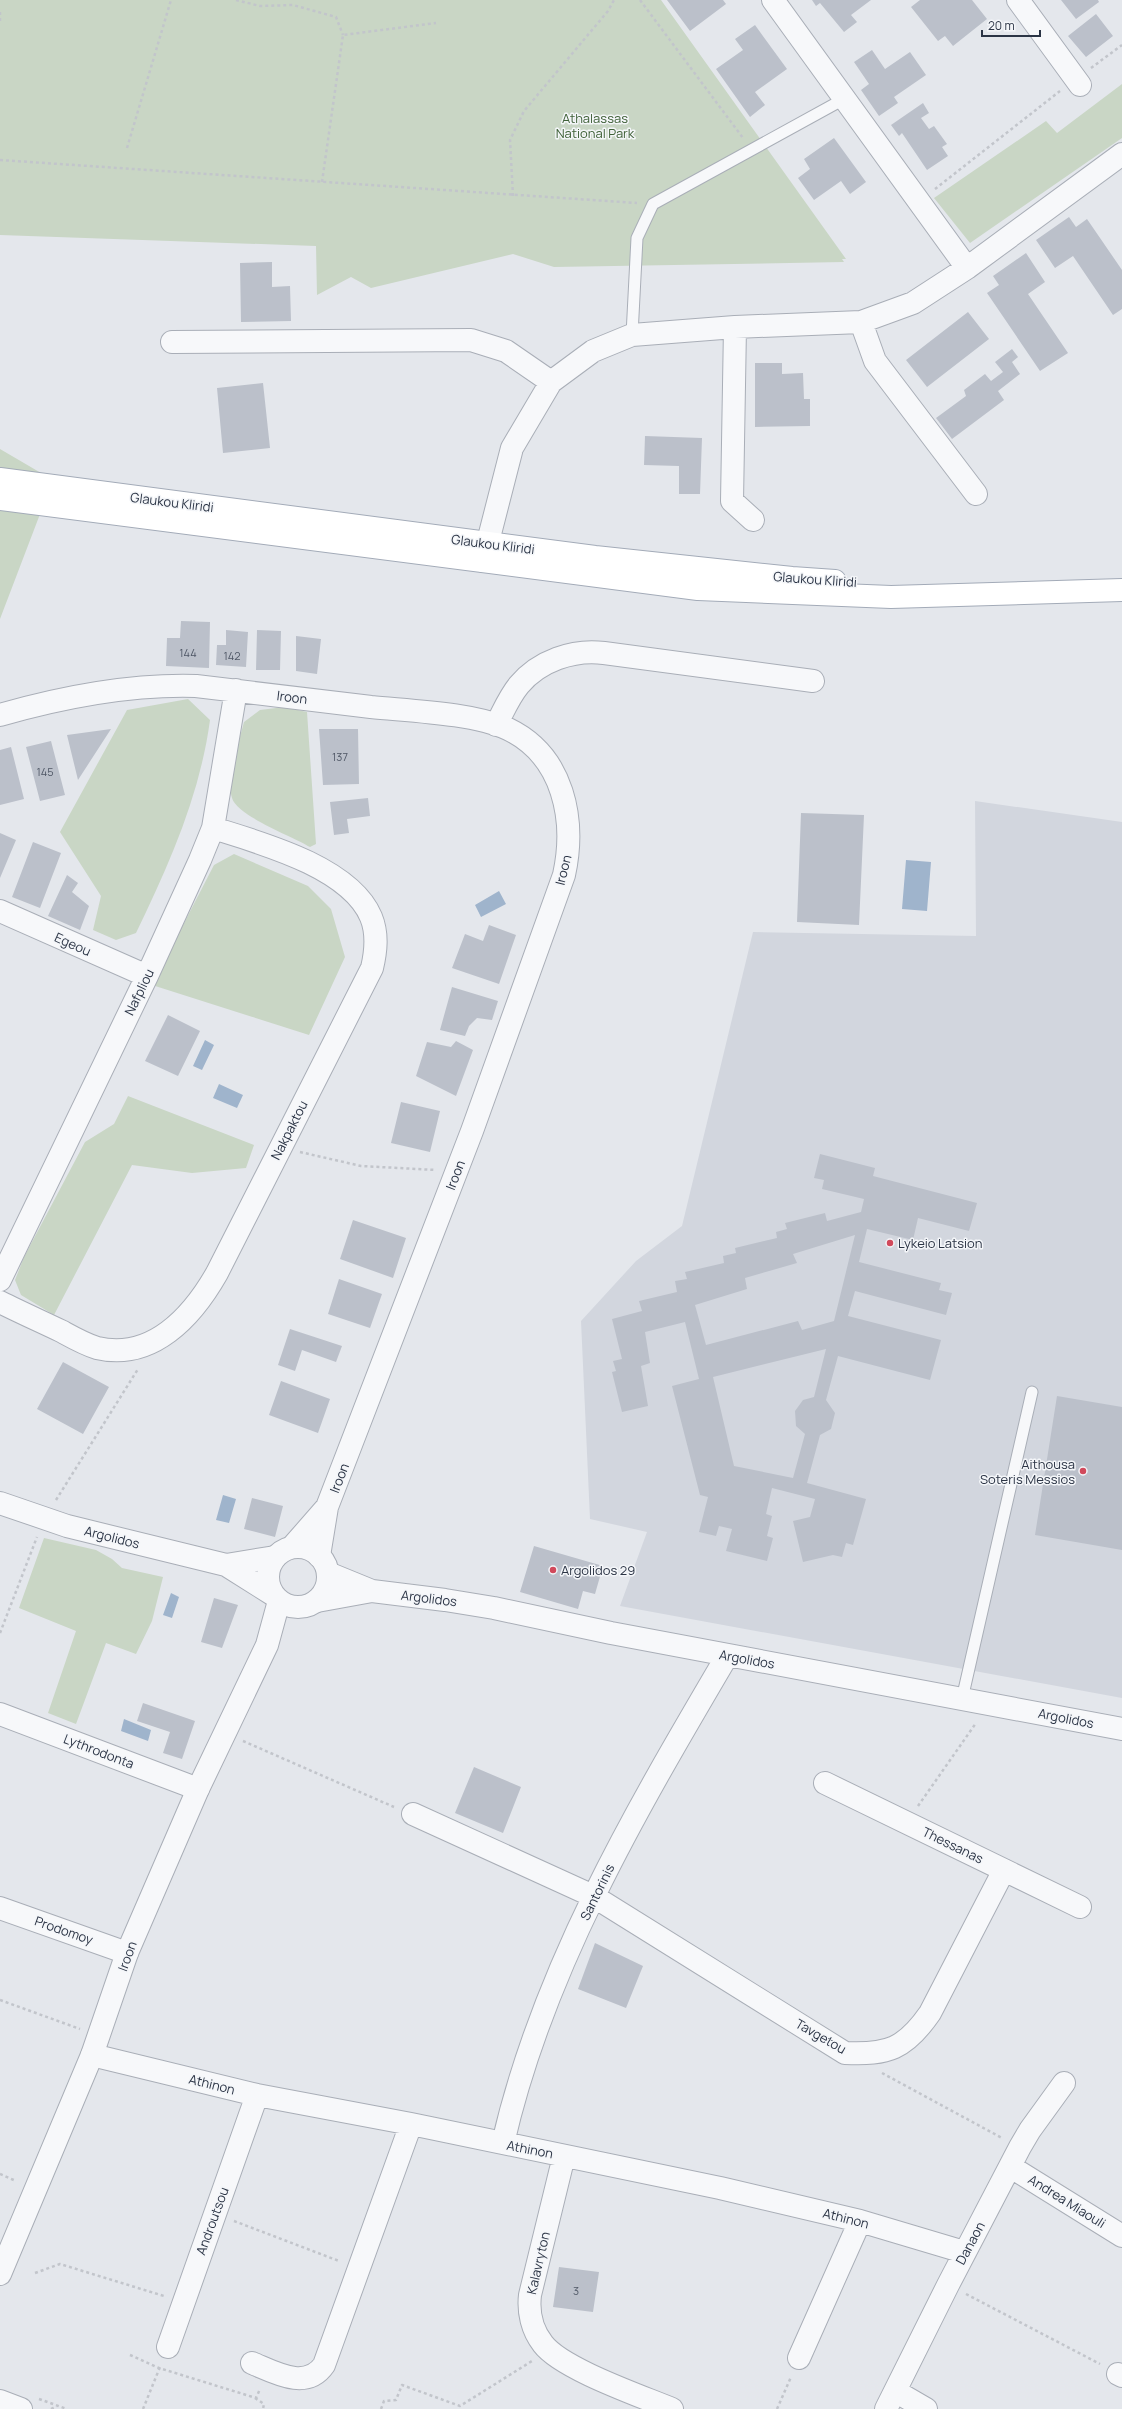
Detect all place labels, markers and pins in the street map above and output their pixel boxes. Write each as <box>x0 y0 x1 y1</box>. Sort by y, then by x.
place label: Lykeio Latsion <box>898 1234 982 1252</box>
marker: Lykeio Latsion <box>885 1238 895 1248</box>
place label: Aithousa Soteris Messios <box>980 1455 1075 1488</box>
marker: Aithousa Soteris Messios <box>1078 1466 1088 1476</box>
place label: Argolidos 29 <box>561 1561 635 1579</box>
marker: Argolidos 29 <box>548 1565 558 1575</box>

